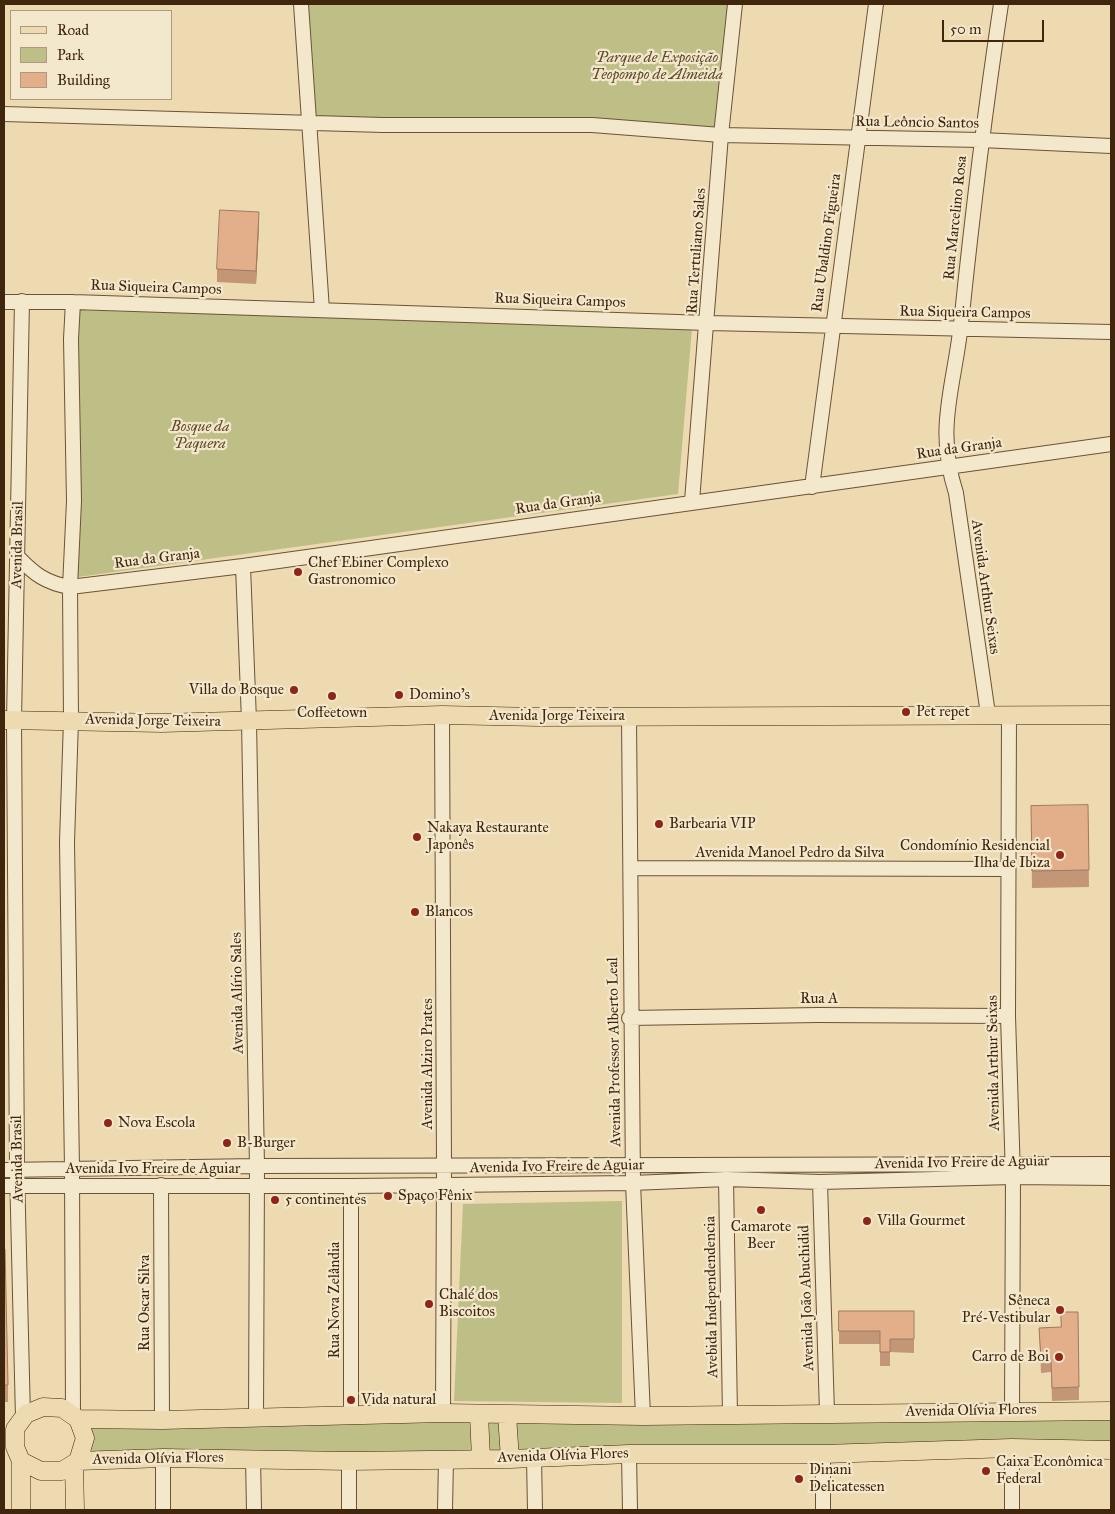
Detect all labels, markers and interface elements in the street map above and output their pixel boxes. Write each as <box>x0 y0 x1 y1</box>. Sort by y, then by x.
legend <box>10 10 172 100</box>
scale bar <box>945 10 1048 42</box>
text: 50 m <box>950 20 982 38</box>
text: Road <box>57 21 89 39</box>
text: Park <box>57 46 84 64</box>
park label: Parque de Exposição Teopompo de Almeida <box>591 49 723 84</box>
text: Building <box>57 71 110 89</box>
street label: Rua Leôncio Santos <box>855 113 979 133</box>
street label: Rua Marcelino Rosa <box>941 155 971 281</box>
street label: Rua Ubaldino Figueira <box>808 173 846 313</box>
street label: Rua Tertuliano Sales <box>684 187 710 315</box>
street label: Rua Siqueira Campos <box>90 277 222 299</box>
street label: Rua Siqueira Campos <box>494 290 626 312</box>
street label: Rua Siqueira Campos <box>899 303 1031 323</box>
park label: Bosque da Paquera <box>171 418 229 453</box>
street label: Rua da Granja <box>915 434 1003 464</box>
street label: Rua da Granja <box>514 489 602 519</box>
street label: Avenida Brasil <box>8 501 28 589</box>
street label: Avenida Arthur Seixas <box>967 519 1003 655</box>
street label: Rua da Granja <box>113 545 201 573</box>
place label: Chef Ebiner Complexo Gastronomico <box>308 554 449 589</box>
marker: Chef Ebiner Complexo Gastronomico <box>292 566 304 578</box>
place label: Villa do Bosque <box>189 681 284 699</box>
marker: Villa do Bosque <box>288 684 300 696</box>
place label: Domino's <box>409 686 470 704</box>
marker: Domino's <box>393 689 405 701</box>
marker: Coffeetown <box>326 690 338 702</box>
place label: Pet repet <box>916 703 970 721</box>
place label: Coffeetown <box>297 704 367 722</box>
marker: Pet repet <box>900 706 912 718</box>
street label: Avenida Jorge Teixeira <box>489 707 625 725</box>
street label: Avenida Jorge Teixeira <box>85 711 221 731</box>
place label: Barbearia VIP <box>669 815 755 833</box>
marker: Barbearia VIP <box>653 818 665 830</box>
place label: Nakaya Restaurante Japonês <box>427 819 549 854</box>
marker: Nakaya Restaurante Japonês <box>411 831 423 843</box>
place label: Condomínio Residencial Ilha de Ibiza <box>900 837 1050 872</box>
street label: Avenida Manoel Pedro da Silva <box>696 844 884 862</box>
marker: Condomínio Residencial Ilha de Ibiza <box>1054 849 1066 861</box>
place label: Blancos <box>425 903 473 921</box>
marker: Blancos <box>409 906 421 918</box>
street label: Avenida Alírio Sales <box>228 932 248 1054</box>
street label: Avenida Professor Alberto Leal <box>604 957 626 1147</box>
street label: Rua A <box>800 990 838 1008</box>
street label: Avenida Arthur Seixas <box>984 995 1004 1131</box>
street label: Avenida Alziro Prates <box>419 998 437 1130</box>
place label: Nova Escola <box>118 1114 195 1132</box>
street label: Avenida Brasil <box>8 1115 28 1203</box>
marker: Nova Escola <box>102 1117 114 1129</box>
place label: B-Burger <box>237 1134 295 1152</box>
marker: B-Burger <box>221 1137 233 1149</box>
street label: Avenida Ivo Freire de Aguiar <box>874 1152 1050 1174</box>
street label: Avenida Ivo Freire de Aguiar <box>469 1156 645 1178</box>
street label: Avenida Ivo Freire de Aguiar <box>66 1160 240 1178</box>
place label: Spaço Fênix <box>398 1187 472 1205</box>
marker: Spaço Fênix <box>382 1190 394 1202</box>
place label: 5 continentes <box>285 1191 366 1209</box>
marker: 5 continentes <box>269 1194 281 1206</box>
marker: Camarote Beer <box>755 1204 767 1216</box>
place label: Villa Gourmet <box>877 1212 966 1230</box>
marker: Villa Gourmet <box>861 1215 873 1227</box>
street label: Avebida Independendencia <box>702 1216 722 1378</box>
place label: Camarote Beer <box>731 1218 791 1253</box>
street label: Avenida João Abuchidid <box>795 1225 819 1371</box>
street label: Rua Nova Zelândia <box>326 1242 344 1358</box>
street label: Rua Oscar Silva <box>136 1255 154 1351</box>
place label: Chalé dos Biscoitos <box>439 1286 498 1321</box>
place label: Sêneca Pré-Vestibular <box>962 1292 1050 1327</box>
marker: Chalé dos Biscoitos <box>423 1298 435 1310</box>
marker: Sêneca Pré-Vestibular <box>1054 1304 1066 1316</box>
place label: Carro de Boi <box>972 1348 1049 1366</box>
marker: Carro de Boi <box>1053 1351 1065 1363</box>
place label: Vida natural <box>361 1391 436 1409</box>
marker: Vida natural <box>345 1394 357 1406</box>
street label: Avenida Olívia Flores <box>905 1401 1037 1421</box>
street label: Avenida Olívia Flores <box>497 1445 629 1467</box>
street label: Avenida Olívia Flores <box>92 1449 224 1469</box>
place label: Caixa Econômica Federal <box>996 1453 1103 1488</box>
place label: Dinani Delicatessen <box>809 1461 885 1496</box>
marker: Caixa Econômica Federal <box>980 1465 992 1477</box>
marker: Dinani Delicatessen <box>793 1473 805 1485</box>

